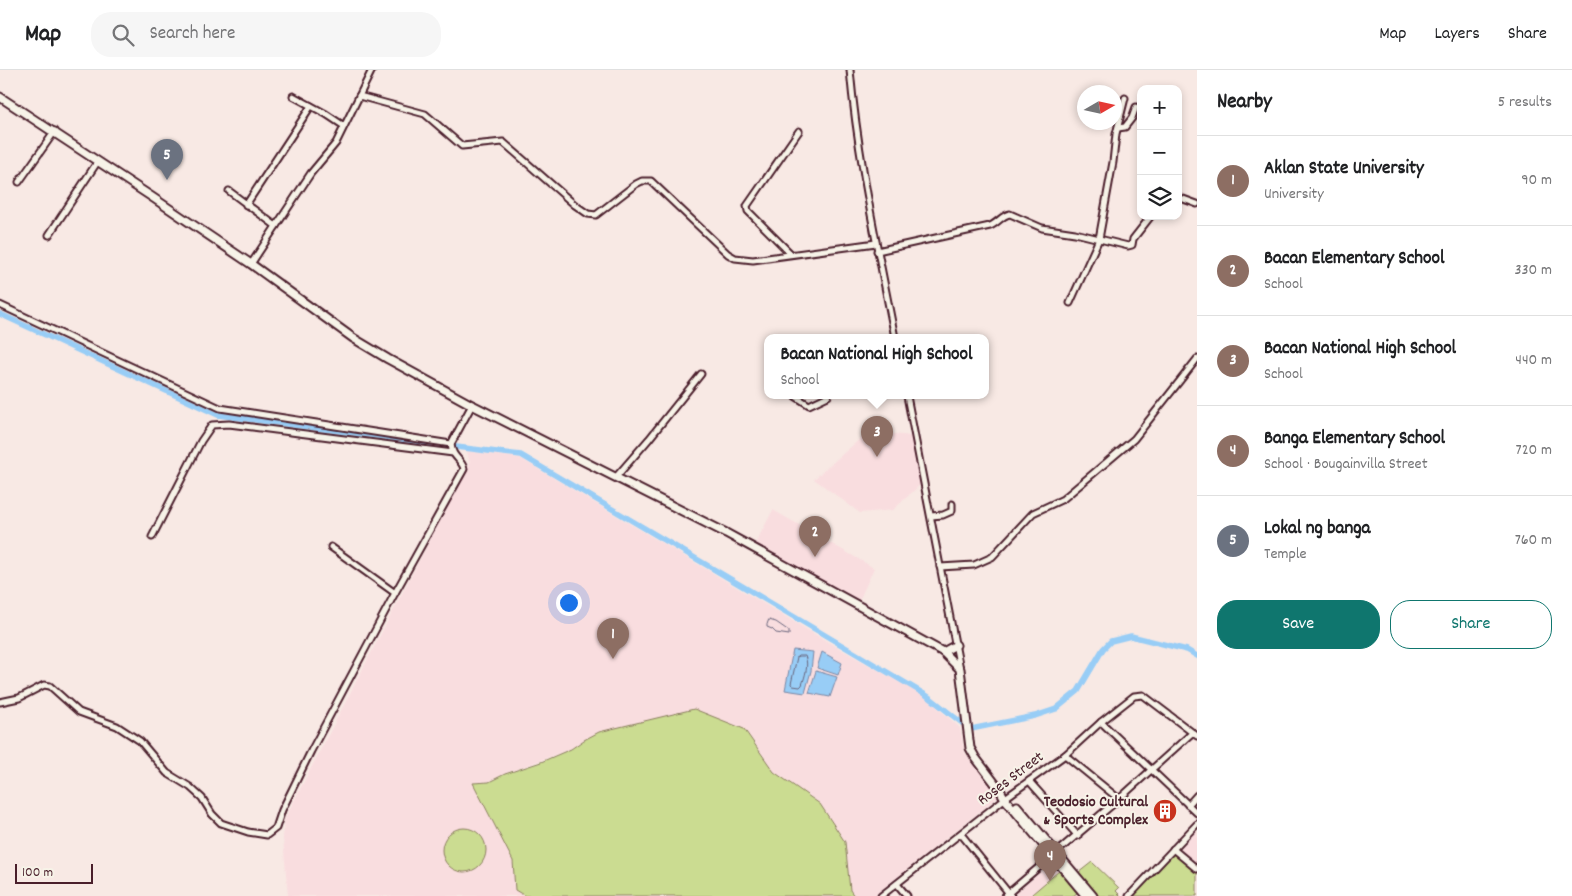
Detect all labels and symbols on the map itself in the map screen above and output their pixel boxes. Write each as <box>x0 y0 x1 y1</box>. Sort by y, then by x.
north arrow <box>1077 85 1122 130</box>
pin: 5 <box>151 139 183 180</box>
pin: 3 <box>861 416 893 457</box>
pin: 2 <box>799 516 831 557</box>
your location <box>556 590 582 616</box>
pin: 1 <box>597 618 629 659</box>
street label: Roses Street <box>973 746 1049 812</box>
place label: Teodosio Cultural & Sports Complex <box>1043 791 1148 832</box>
building icon: Teodosio Cultural & Sports Complex <box>1152 798 1178 824</box>
pin: 4 <box>1034 840 1066 881</box>
scale bar <box>15 861 92 884</box>

